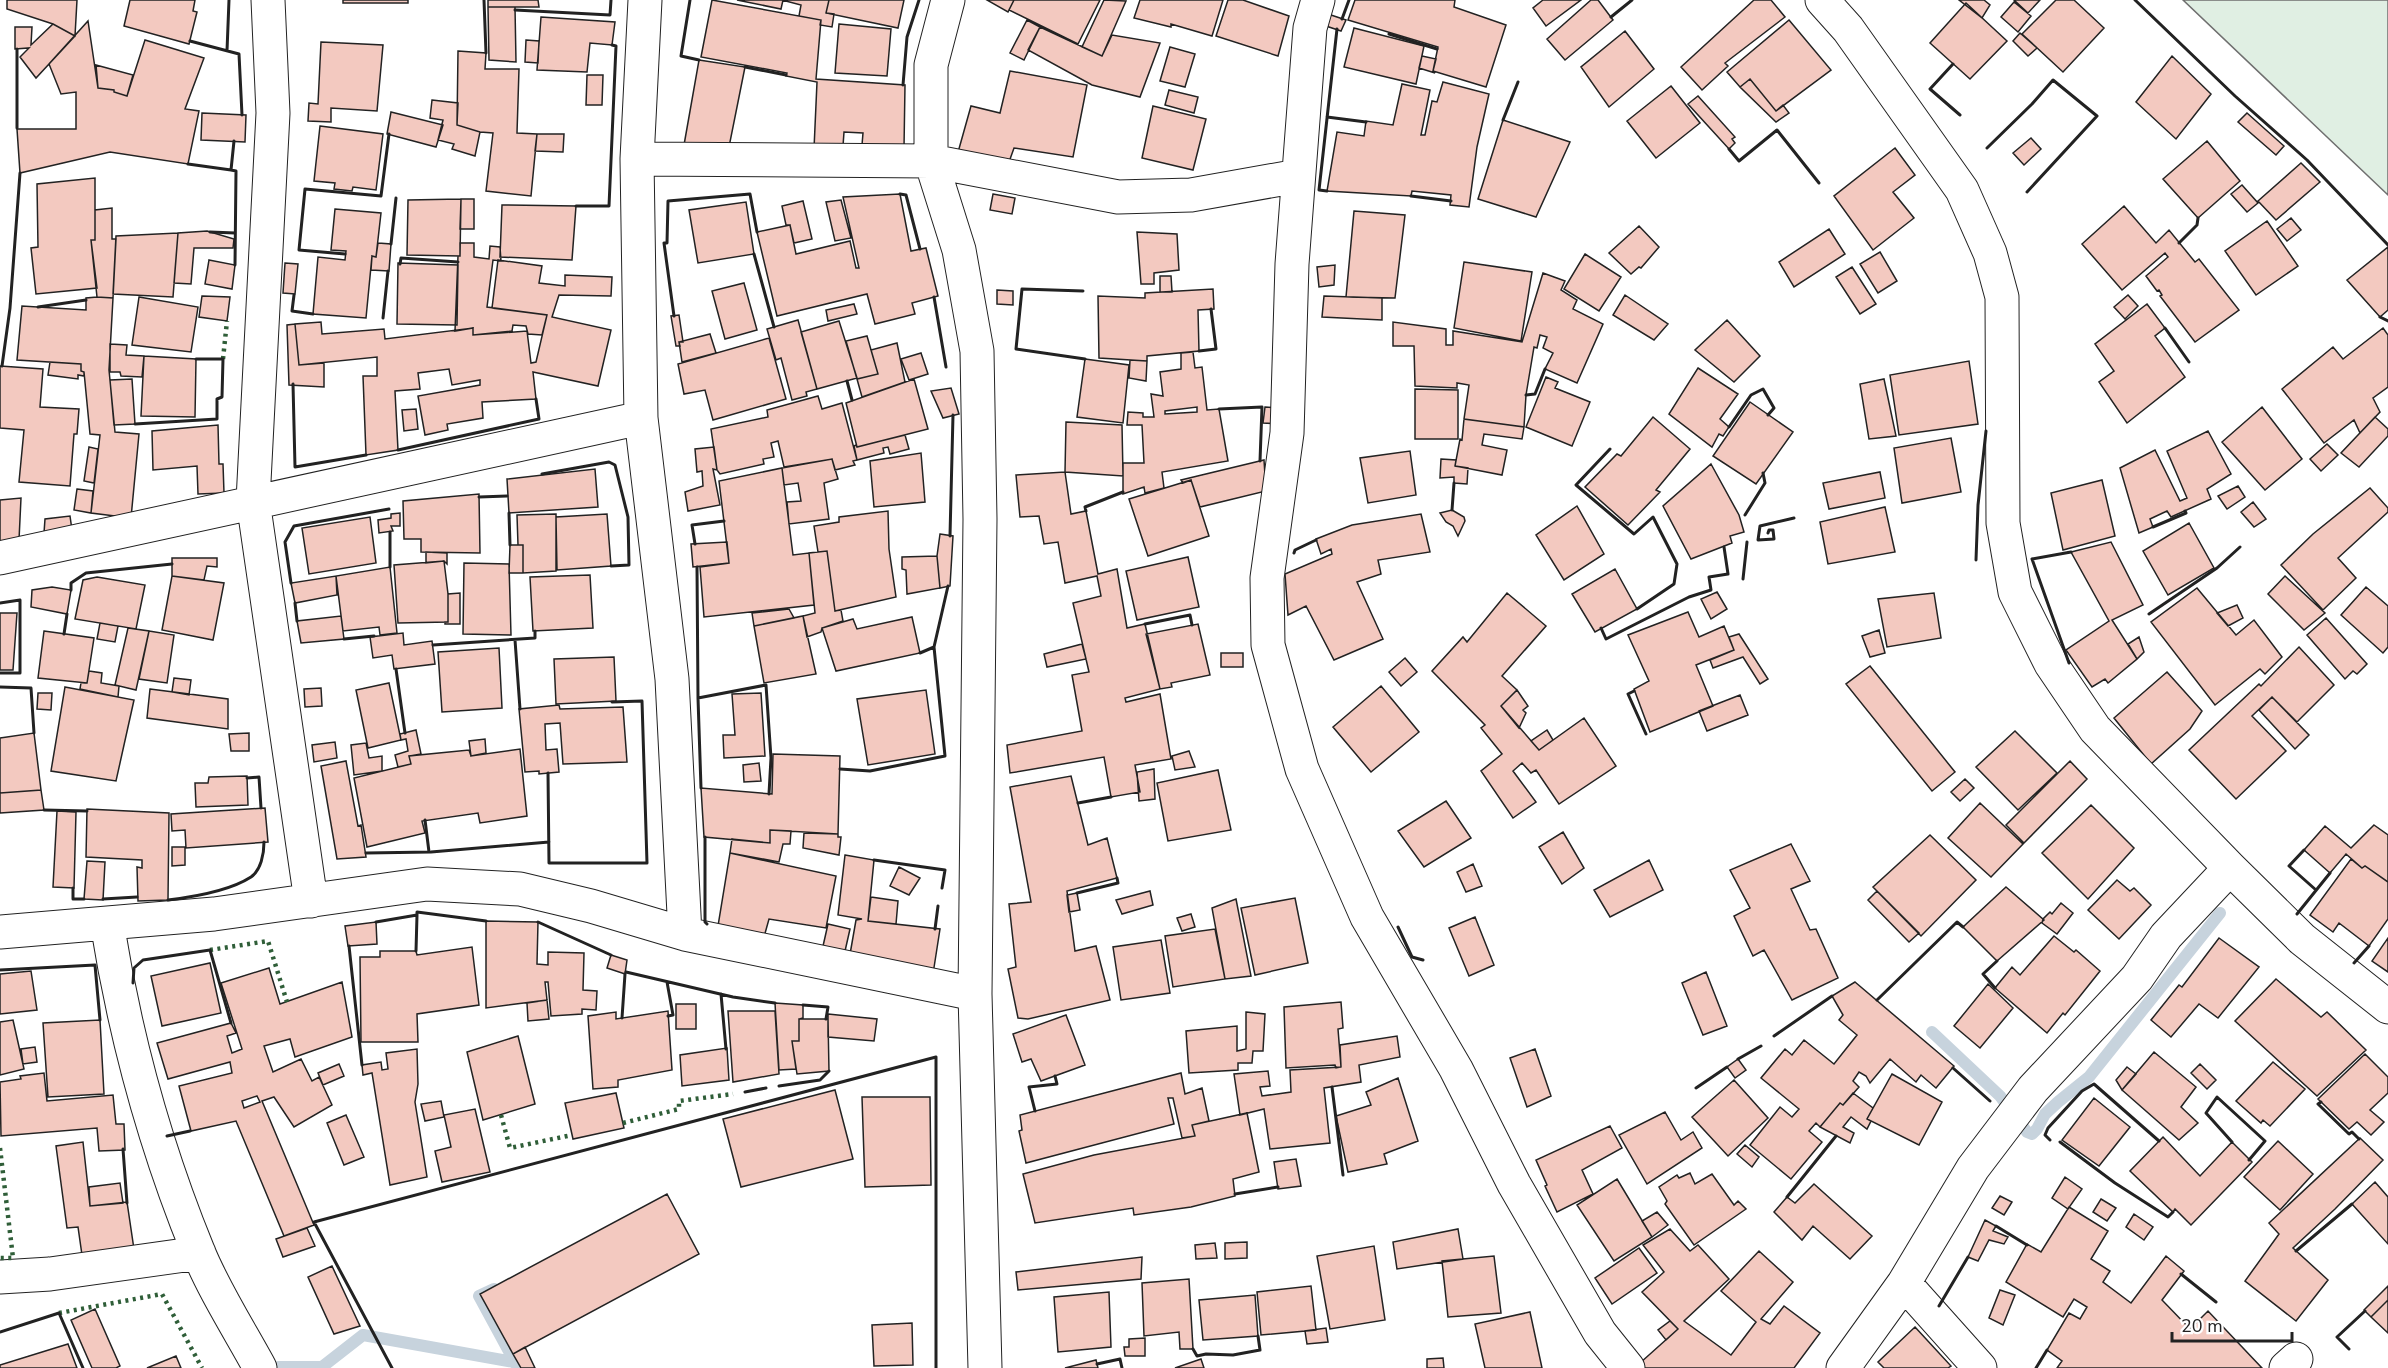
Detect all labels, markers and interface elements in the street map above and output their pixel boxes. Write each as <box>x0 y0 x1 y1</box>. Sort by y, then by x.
scale bar <box>2172 1305 2292 1343</box>
text: 20 m <box>2181 1314 2223 1338</box>

